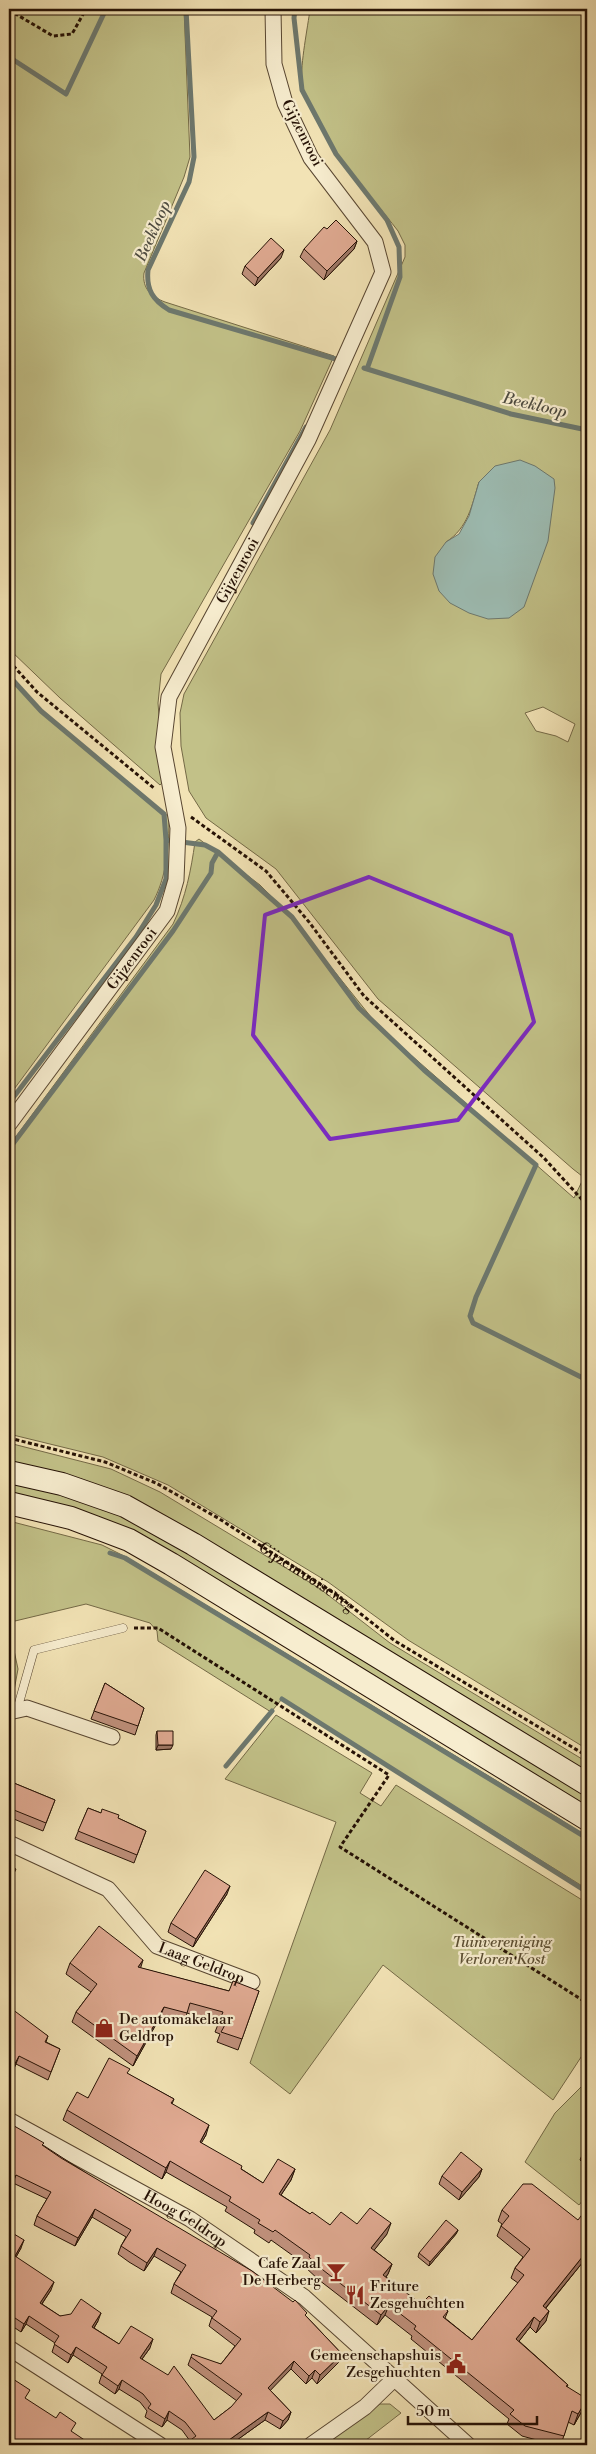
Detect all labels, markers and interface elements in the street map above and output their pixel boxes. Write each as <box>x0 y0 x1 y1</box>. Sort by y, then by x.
street label: Gijzenrooi <box>277 96 327 170</box>
water label: Beekloop <box>130 197 175 266</box>
water label: Beekloop <box>500 388 569 422</box>
street label: Gijzenrooi <box>212 534 263 607</box>
street label: Gijzenrooi <box>102 924 161 993</box>
street label: Gijzenrooiseweg <box>255 1537 360 1616</box>
park label: Tuinvereniging Verloren Kost <box>452 1933 553 1969</box>
street label: Laag Geldrop <box>156 1938 248 1988</box>
place label: De automakelaar Geldrop <box>119 2010 234 2046</box>
shop icon: De automakelaar Geldrop <box>93 2017 115 2039</box>
street label: Hoog Geldrop <box>140 2186 231 2251</box>
place label: Cafe Zaal De Herberg <box>242 2254 322 2290</box>
bar icon: Cafe Zaal De Herberg <box>325 2261 347 2283</box>
place label: Friture Zesgehuchten <box>370 2277 465 2313</box>
restaurant icon: Friture Zesgehuchten <box>344 2284 366 2306</box>
place label: Gemeenschapshuis Zesgehuchten <box>310 2346 441 2382</box>
public building icon: Gemeenschapshuis Zesgehuchten <box>445 2353 467 2375</box>
scale bar <box>408 2394 537 2426</box>
text: 50 m <box>416 2402 450 2421</box>

